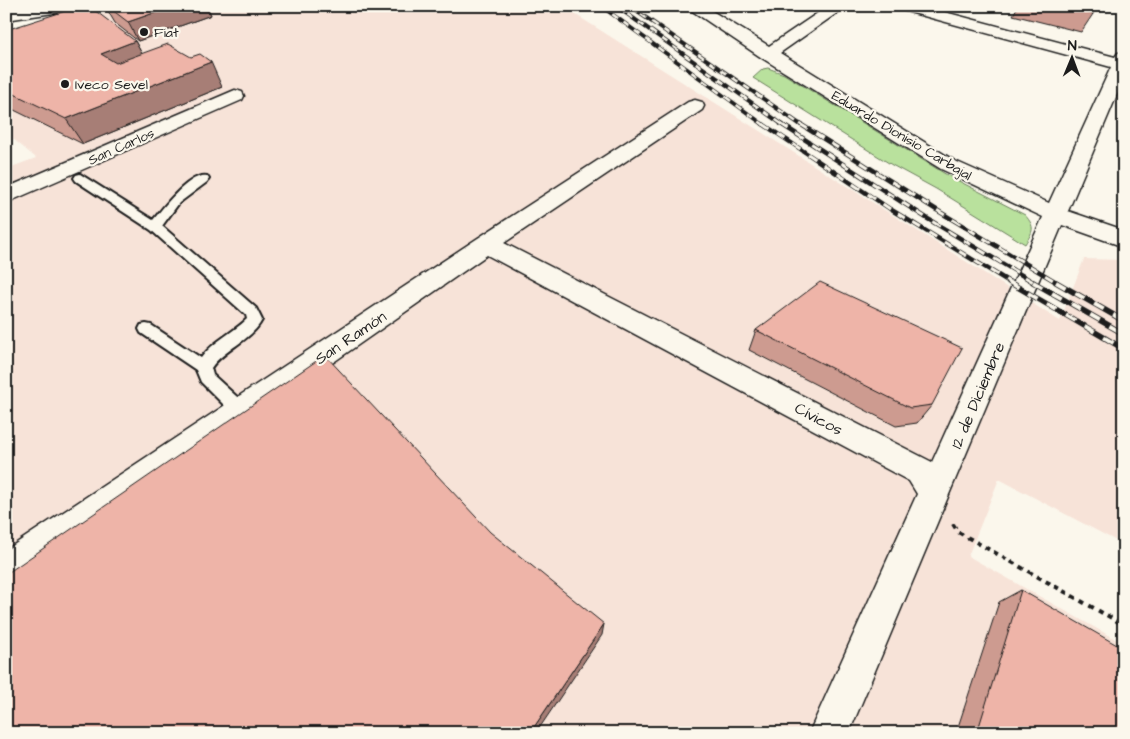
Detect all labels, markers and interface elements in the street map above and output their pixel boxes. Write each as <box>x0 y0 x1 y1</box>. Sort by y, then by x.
place label: Fiat <box>154 23 179 43</box>
marker: Fiat <box>138 26 150 38</box>
north arrow <box>1048 32 1098 82</box>
text: N <box>1068 36 1077 56</box>
place label: Iveco Sevel <box>75 75 148 95</box>
marker: Iveco Sevel <box>59 78 71 90</box>
street label: Eduardo Dionisio Carbajal <box>828 86 975 186</box>
street label: San Carlos <box>85 123 158 170</box>
street label: San Ramón <box>310 306 391 370</box>
street label: 12 de Diciembre <box>946 338 1010 452</box>
street label: Cívicos <box>791 397 846 441</box>

